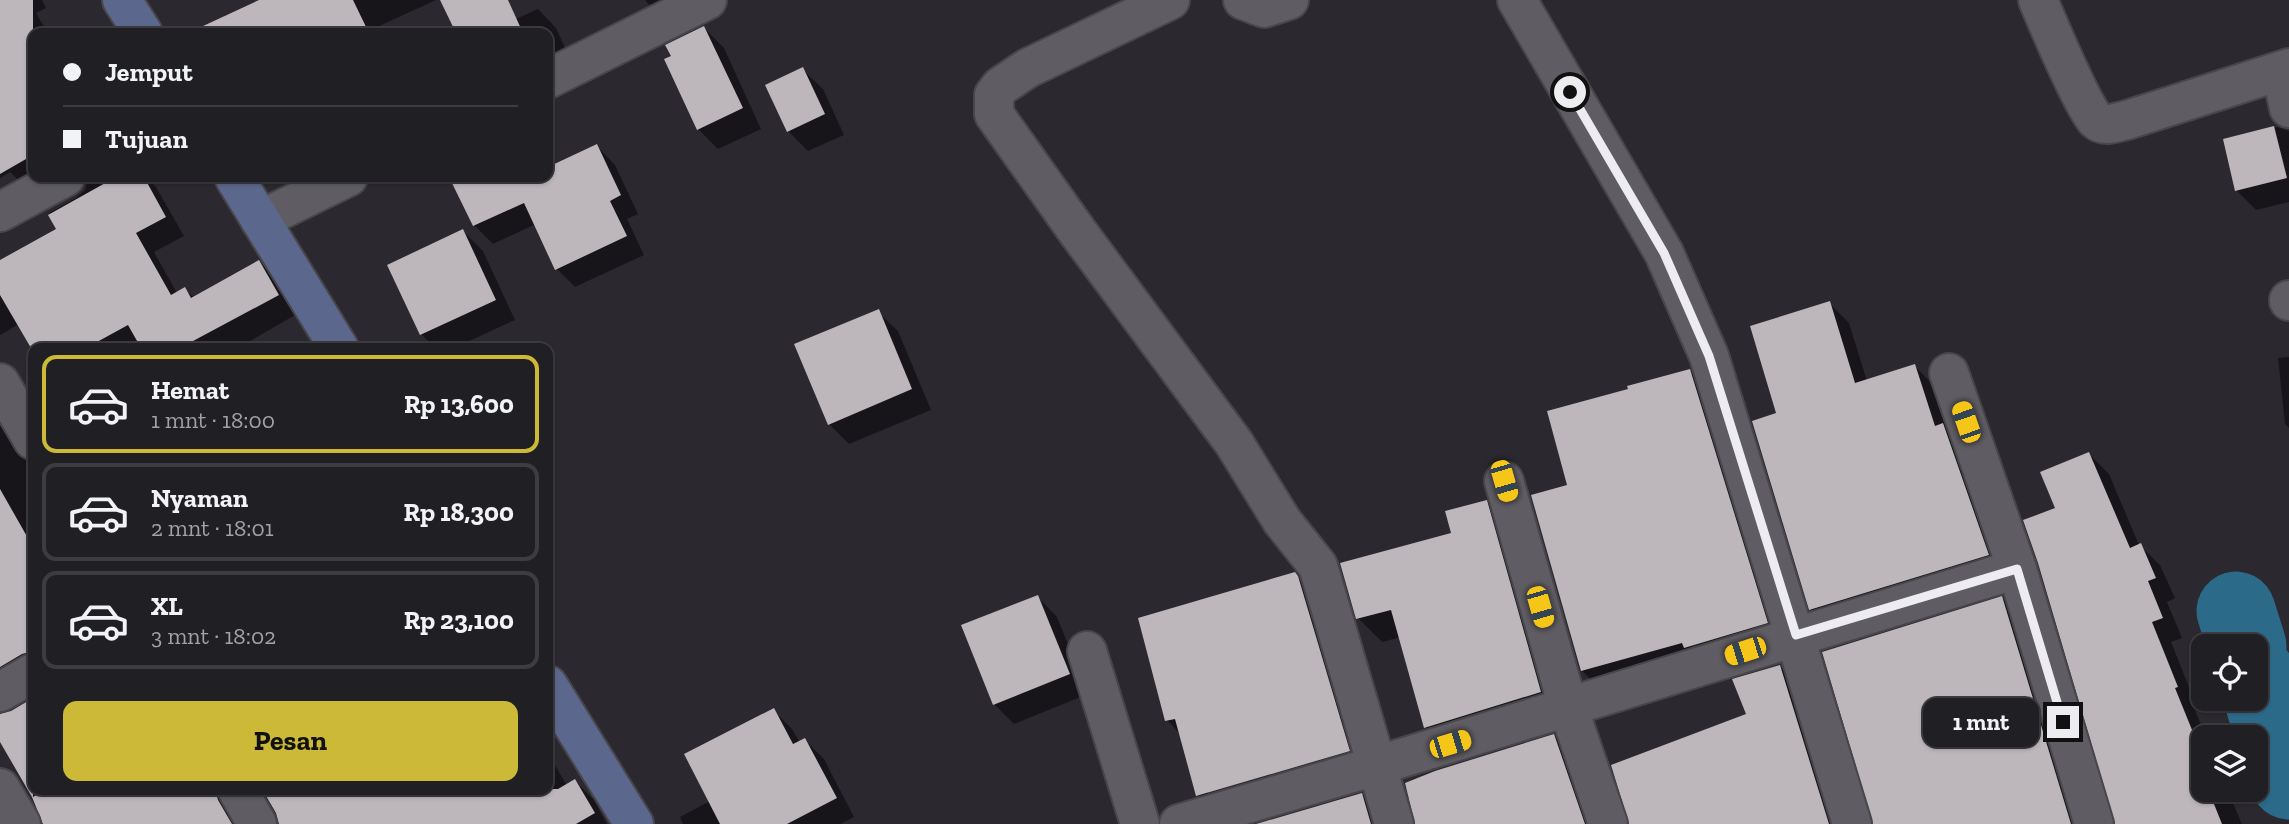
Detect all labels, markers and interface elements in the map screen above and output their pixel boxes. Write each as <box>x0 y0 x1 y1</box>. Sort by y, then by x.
text: Jemput <box>105 56 193 88</box>
route start <box>1554 76 1586 108</box>
text: Tujuan <box>105 123 188 155</box>
icon: car <box>67 373 130 436</box>
text: Hemat <box>151 374 229 406</box>
text: Rp 13,600 <box>404 388 514 420</box>
car <box>1950 399 1983 445</box>
text: 1 mnt · 18:00 <box>151 406 275 434</box>
car <box>1489 458 1520 504</box>
icon: car <box>67 481 130 544</box>
text: Nyaman <box>151 482 248 514</box>
text: Rp 18,300 <box>404 496 514 528</box>
text: 2 mnt · 18:01 <box>151 514 274 542</box>
car <box>1525 584 1556 630</box>
icon: car <box>67 589 130 652</box>
text: XL <box>151 590 183 622</box>
text: Rp 23,100 <box>404 604 514 636</box>
text: 3 mnt · 18:02 <box>151 622 276 650</box>
map controls <box>2191 634 2268 802</box>
button: locate <box>2191 634 2268 711</box>
car <box>1722 635 1769 667</box>
callout: 1 mnt <box>1923 698 2038 746</box>
button: Pesan <box>63 701 518 781</box>
route end <box>2047 706 2079 738</box>
text: 1 mnt <box>1953 708 2009 736</box>
button: layers <box>2191 725 2268 802</box>
car <box>1427 728 1474 760</box>

